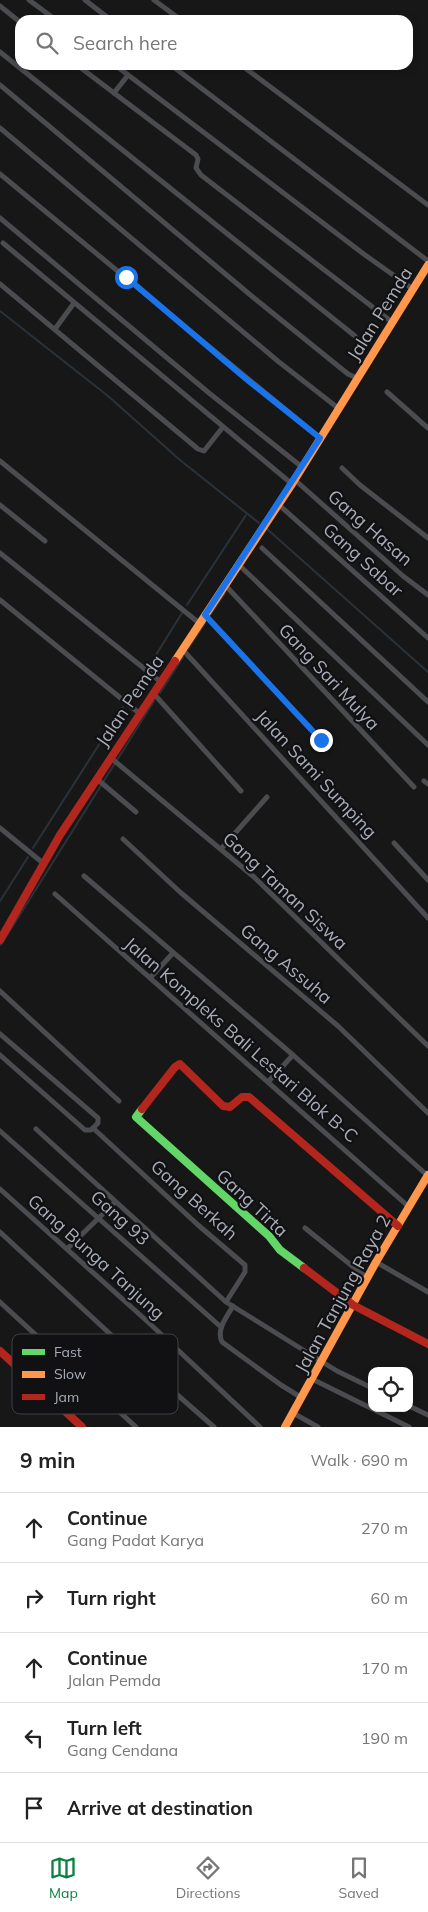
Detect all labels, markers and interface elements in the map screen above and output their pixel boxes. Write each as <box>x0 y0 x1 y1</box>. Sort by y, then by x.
search box <box>15 15 413 70</box>
icon: search <box>33 29 61 57</box>
text: Search here <box>73 31 177 55</box>
street label: Jalan Pemda <box>342 263 417 365</box>
route start <box>115 266 138 289</box>
street label: Gang Hasan <box>323 485 417 571</box>
street label: Gang Sabar <box>318 518 409 602</box>
street label: Gang Sari Mulya <box>274 618 385 735</box>
street label: Jalan Pemda <box>91 651 169 751</box>
street label: Jalan Sami Sumping <box>251 704 382 843</box>
route end <box>310 729 333 752</box>
street label: Gang Taman Siswa <box>218 827 353 955</box>
street label: Gang Assuha <box>236 919 337 1009</box>
street label: Jalan Kompleks Bali Lestari Blok B-C <box>120 932 363 1147</box>
street label: Gang Berkah <box>146 1155 243 1245</box>
street label: Gang Tirta <box>212 1164 293 1242</box>
street label: Gang 93 <box>86 1185 155 1250</box>
street label: Gang Bunga Tanjung <box>23 1189 170 1324</box>
street label: Jalan Tanjung Raya 2 <box>289 1211 396 1377</box>
legend <box>12 1334 178 1414</box>
text: Fast <box>54 1343 82 1361</box>
text: Slow <box>54 1365 86 1383</box>
map controls <box>368 1367 413 1412</box>
button: locate <box>368 1367 413 1412</box>
text: Jam <box>54 1388 79 1406</box>
text: 9 min <box>20 1447 75 1473</box>
text: Walk · 690 m <box>310 1450 408 1470</box>
text: Continue <box>67 1506 147 1530</box>
icon: ahead <box>20 1514 48 1542</box>
text: 270 m <box>361 1518 408 1538</box>
text: Gang Padat Karya <box>67 1530 204 1550</box>
icon: right <box>20 1584 48 1612</box>
text: Turn right <box>67 1586 156 1610</box>
text: 60 m <box>371 1588 408 1608</box>
text: Continue <box>67 1646 147 1670</box>
icon: ahead <box>20 1654 48 1682</box>
text: 170 m <box>361 1658 408 1678</box>
text: Jalan Pemda <box>67 1670 161 1690</box>
text: Turn left <box>67 1716 142 1740</box>
icon: left <box>20 1724 48 1752</box>
text: 190 m <box>361 1728 408 1748</box>
text: Gang Cendana <box>67 1740 178 1760</box>
icon: arrive <box>20 1794 48 1822</box>
text: Arrive at destination <box>67 1796 253 1820</box>
tab: Map <box>49 1854 78 1902</box>
tab: Directions <box>176 1854 241 1902</box>
tab: Saved <box>339 1854 379 1902</box>

